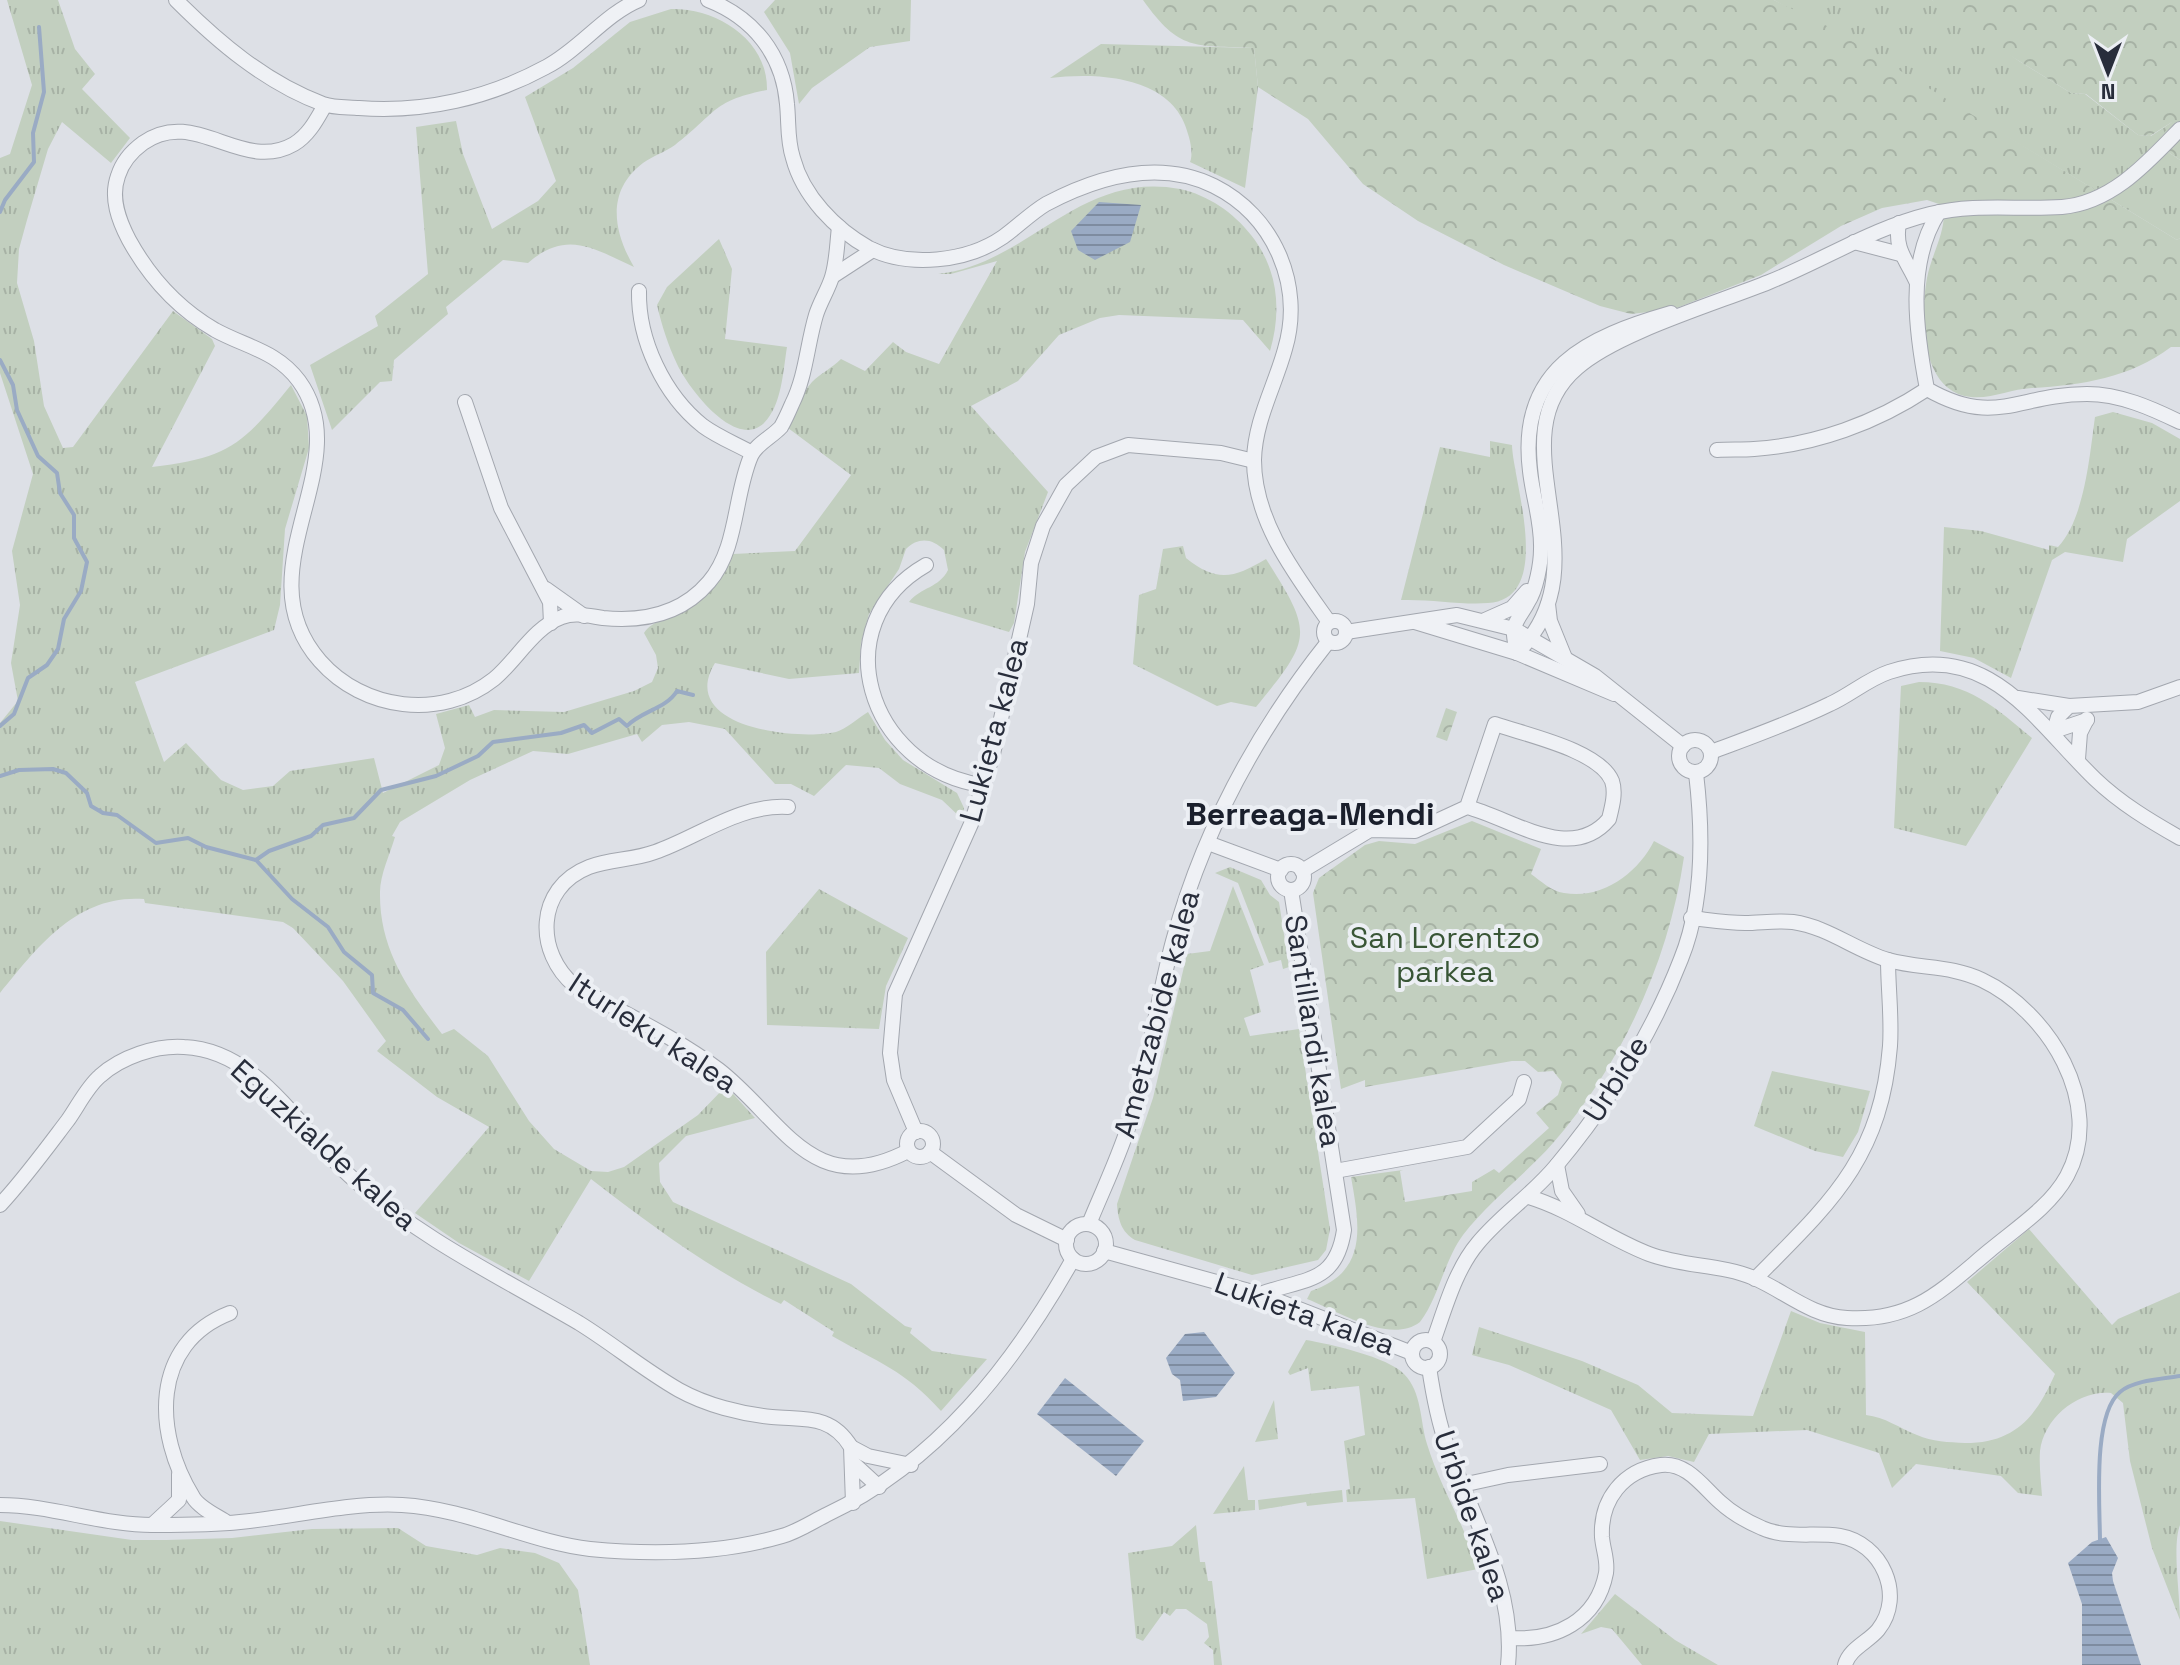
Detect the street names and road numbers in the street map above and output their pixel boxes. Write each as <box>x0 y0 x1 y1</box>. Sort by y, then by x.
street label: Lukieta kalea <box>950 633 1037 826</box>
street label: Ametzabide kalea <box>1105 886 1208 1142</box>
street label: Santillandi kalea <box>1276 912 1351 1150</box>
street label: Iturleku kalea <box>561 964 745 1102</box>
street label: Urbide <box>1574 1028 1657 1129</box>
street label: Eguzkialde kalea <box>223 1050 426 1239</box>
street label: Lukieta kalea <box>1210 1263 1401 1364</box>
street label: Urbide kalea <box>1425 1425 1520 1606</box>

